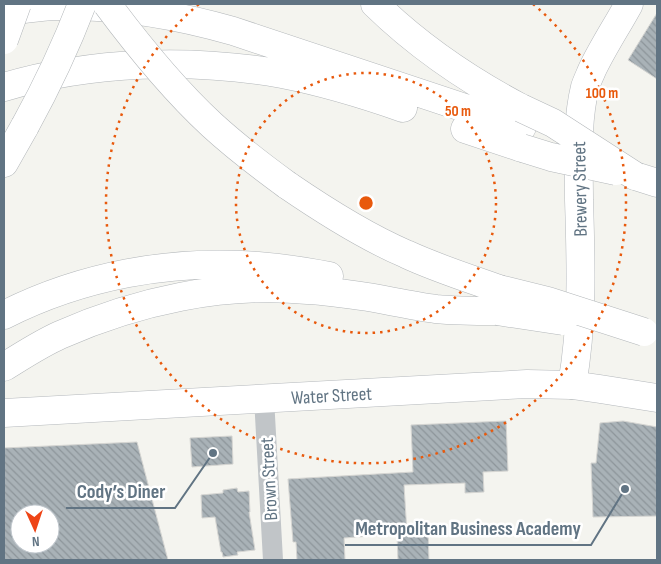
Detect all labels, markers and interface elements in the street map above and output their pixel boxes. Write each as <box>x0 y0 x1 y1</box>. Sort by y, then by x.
text: 100 m <box>586 84 618 103</box>
text: 50 m <box>445 102 471 121</box>
street label: Brewery Street <box>568 141 593 237</box>
centre of rings <box>357 194 375 212</box>
street label: Water Street <box>290 383 373 410</box>
street label: Brown Street <box>256 437 283 521</box>
callout: Cody’s Diner <box>66 473 175 508</box>
text: Cody’s Diner <box>77 480 165 504</box>
north arrow <box>10 504 60 554</box>
callout: Metropolitan Business Academy <box>345 510 591 545</box>
text: Metropolitan Business Academy <box>355 517 581 541</box>
text: N <box>31 533 40 550</box>

